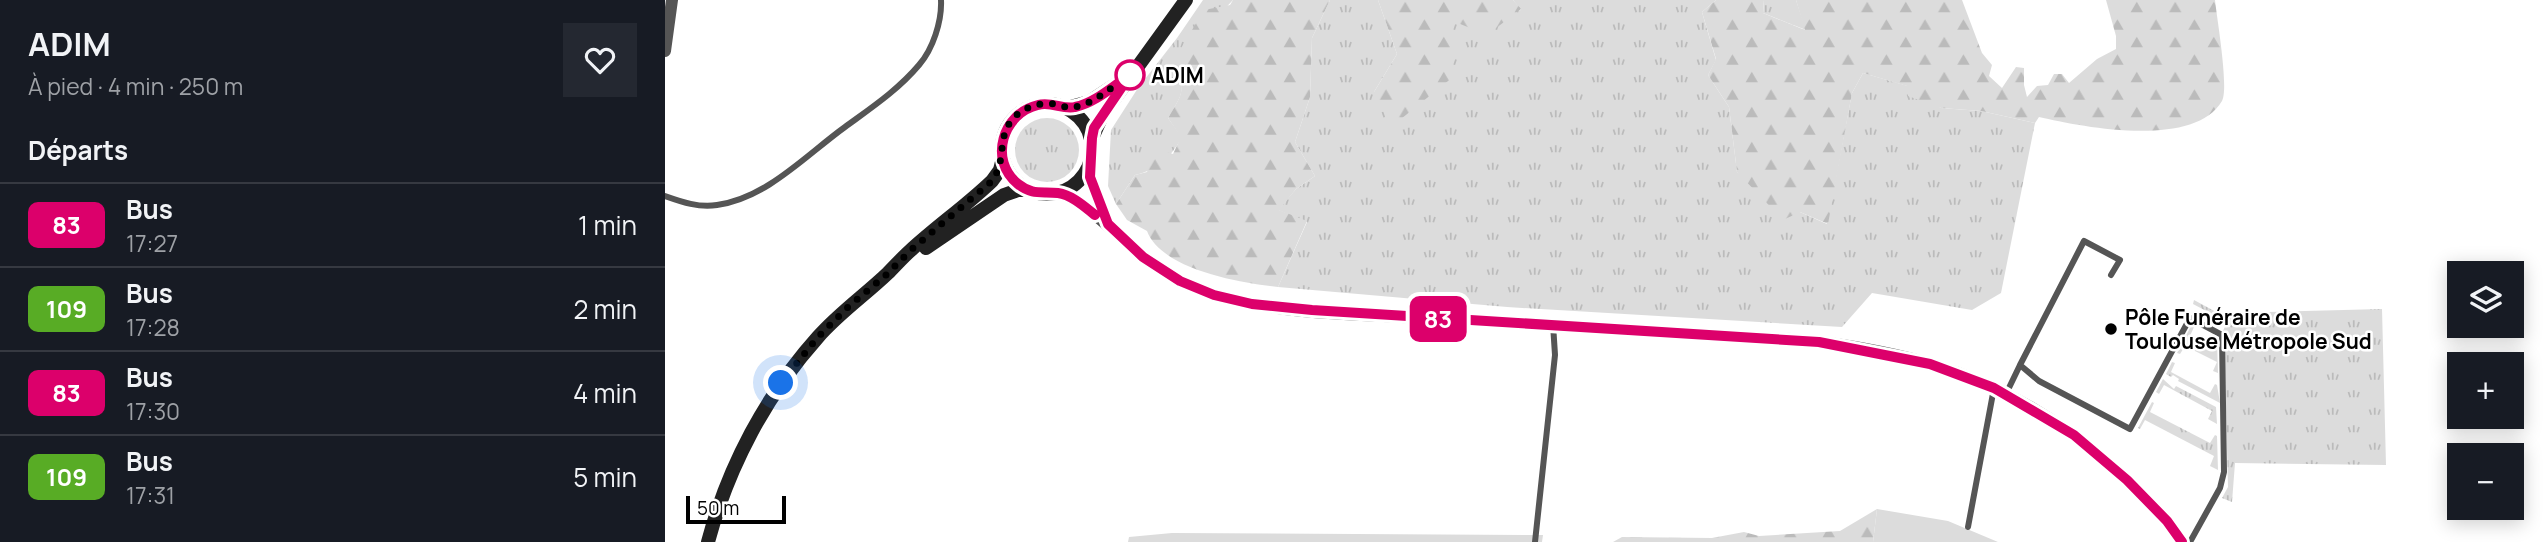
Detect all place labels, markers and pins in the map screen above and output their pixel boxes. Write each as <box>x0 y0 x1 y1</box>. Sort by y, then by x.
marker: ADIM <box>1115 60 1145 90</box>
place label: ADIM <box>1151 61 1204 89</box>
place label: Pôle Funéraire de Toulouse Métropole Sud <box>2125 303 2372 355</box>
marker: Pôle Funéraire de Toulouse Métropole Sud <box>2103 321 2119 337</box>

